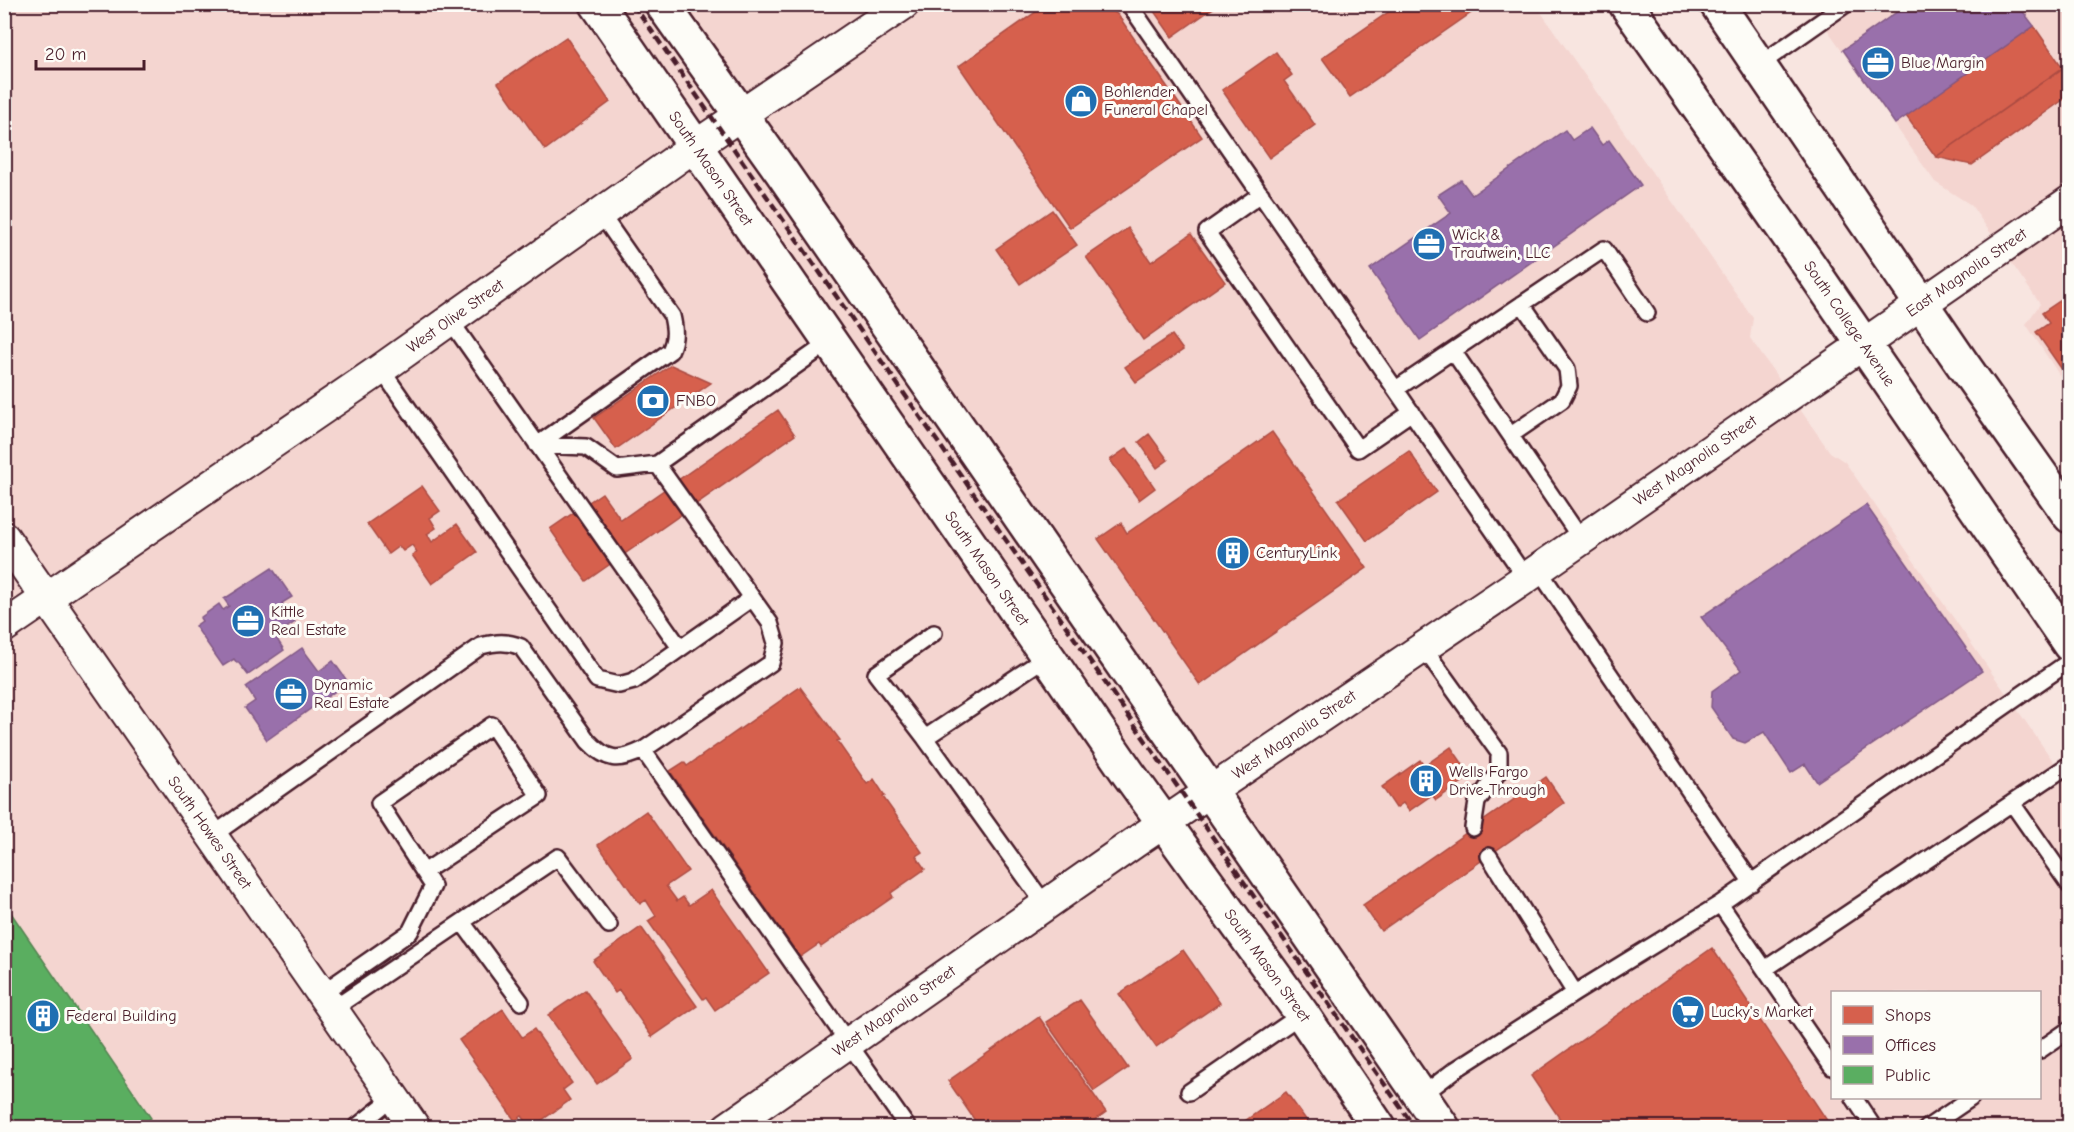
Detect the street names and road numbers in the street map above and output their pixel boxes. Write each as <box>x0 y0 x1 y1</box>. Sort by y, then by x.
street label: South Mason Street <box>665 108 757 230</box>
street label: East Magnolia Street <box>1903 224 2031 321</box>
street label: South College Avenue <box>1800 258 1899 390</box>
street label: West Olive Street <box>403 275 508 357</box>
street label: West Magnolia Street <box>1630 412 1761 510</box>
street label: South Mason Street <box>941 508 1033 630</box>
street label: West Magnolia Street <box>1229 686 1360 783</box>
street label: South Howes Street <box>164 773 255 893</box>
street label: South Mason Street <box>1220 905 1314 1026</box>
street label: West Magnolia Street <box>829 962 959 1060</box>

